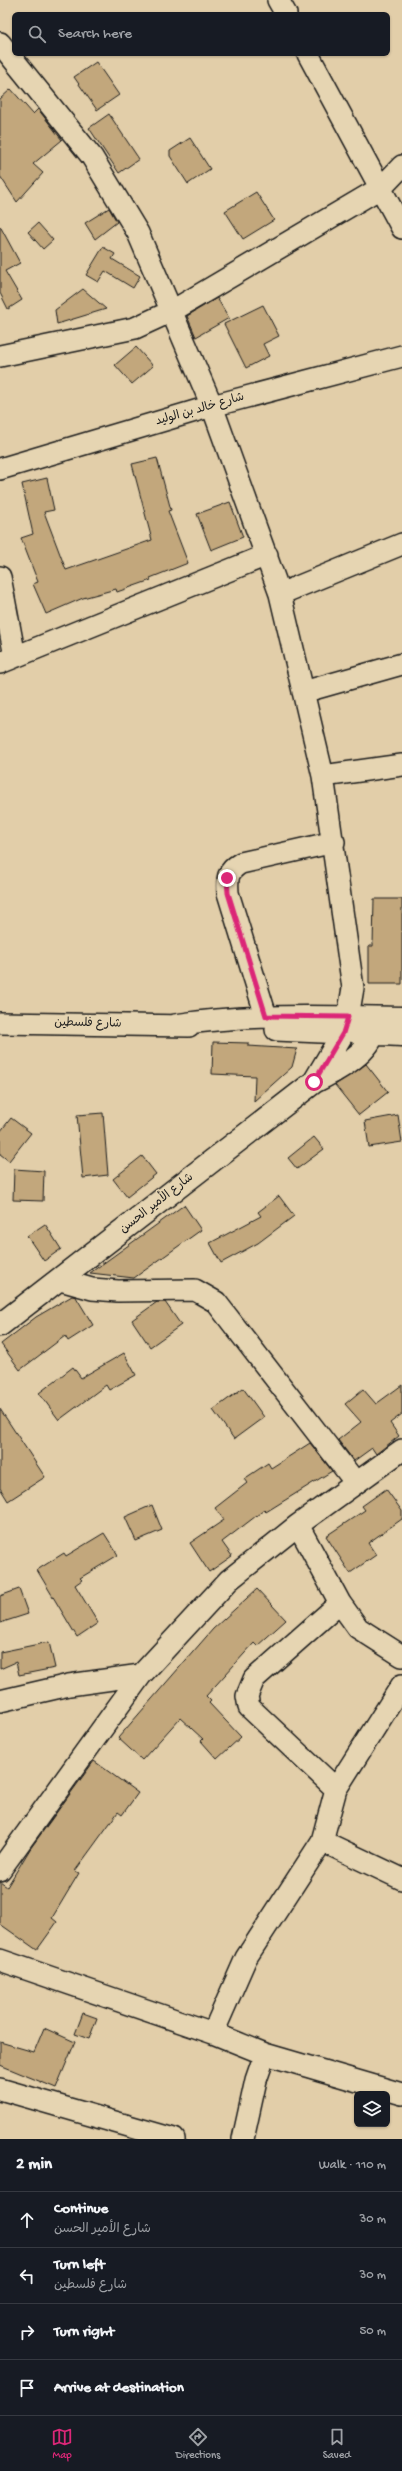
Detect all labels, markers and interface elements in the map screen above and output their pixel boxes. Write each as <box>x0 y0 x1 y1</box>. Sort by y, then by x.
search box <box>12 12 390 56</box>
icon: search <box>26 23 48 45</box>
text: Search here <box>58 25 132 43</box>
street label: شارع خالد بن الوليد <box>154 390 246 429</box>
route end <box>218 869 236 887</box>
street label: شارع فلسطين <box>54 1016 122 1032</box>
route start <box>305 1073 323 1091</box>
street label: شارع الأمير الحسن <box>116 1169 197 1237</box>
map controls <box>354 2091 390 2127</box>
button: layers <box>354 2091 390 2127</box>
text: 2 min <box>16 2155 52 2175</box>
text: Walk · 110 m <box>319 2158 386 2173</box>
text: Continue <box>54 2200 108 2218</box>
icon: ahead <box>16 2209 38 2231</box>
text: 30 m <box>360 2212 386 2227</box>
text: شارع الأمير الحسن <box>54 2222 151 2237</box>
text: Turn left <box>54 2256 105 2274</box>
icon: left <box>16 2265 38 2287</box>
text: 30 m <box>360 2268 386 2283</box>
text: شارع فلسطين <box>54 2278 127 2293</box>
icon: right <box>16 2321 38 2343</box>
text: Turn right <box>54 2323 114 2341</box>
text: 50 m <box>359 2324 386 2339</box>
icon: arrive <box>16 2377 38 2399</box>
text: Arrive at destination <box>54 2379 184 2397</box>
tab: Map <box>51 2426 73 2462</box>
tab: Directions <box>176 2426 220 2462</box>
tab: Saved <box>323 2426 351 2462</box>

